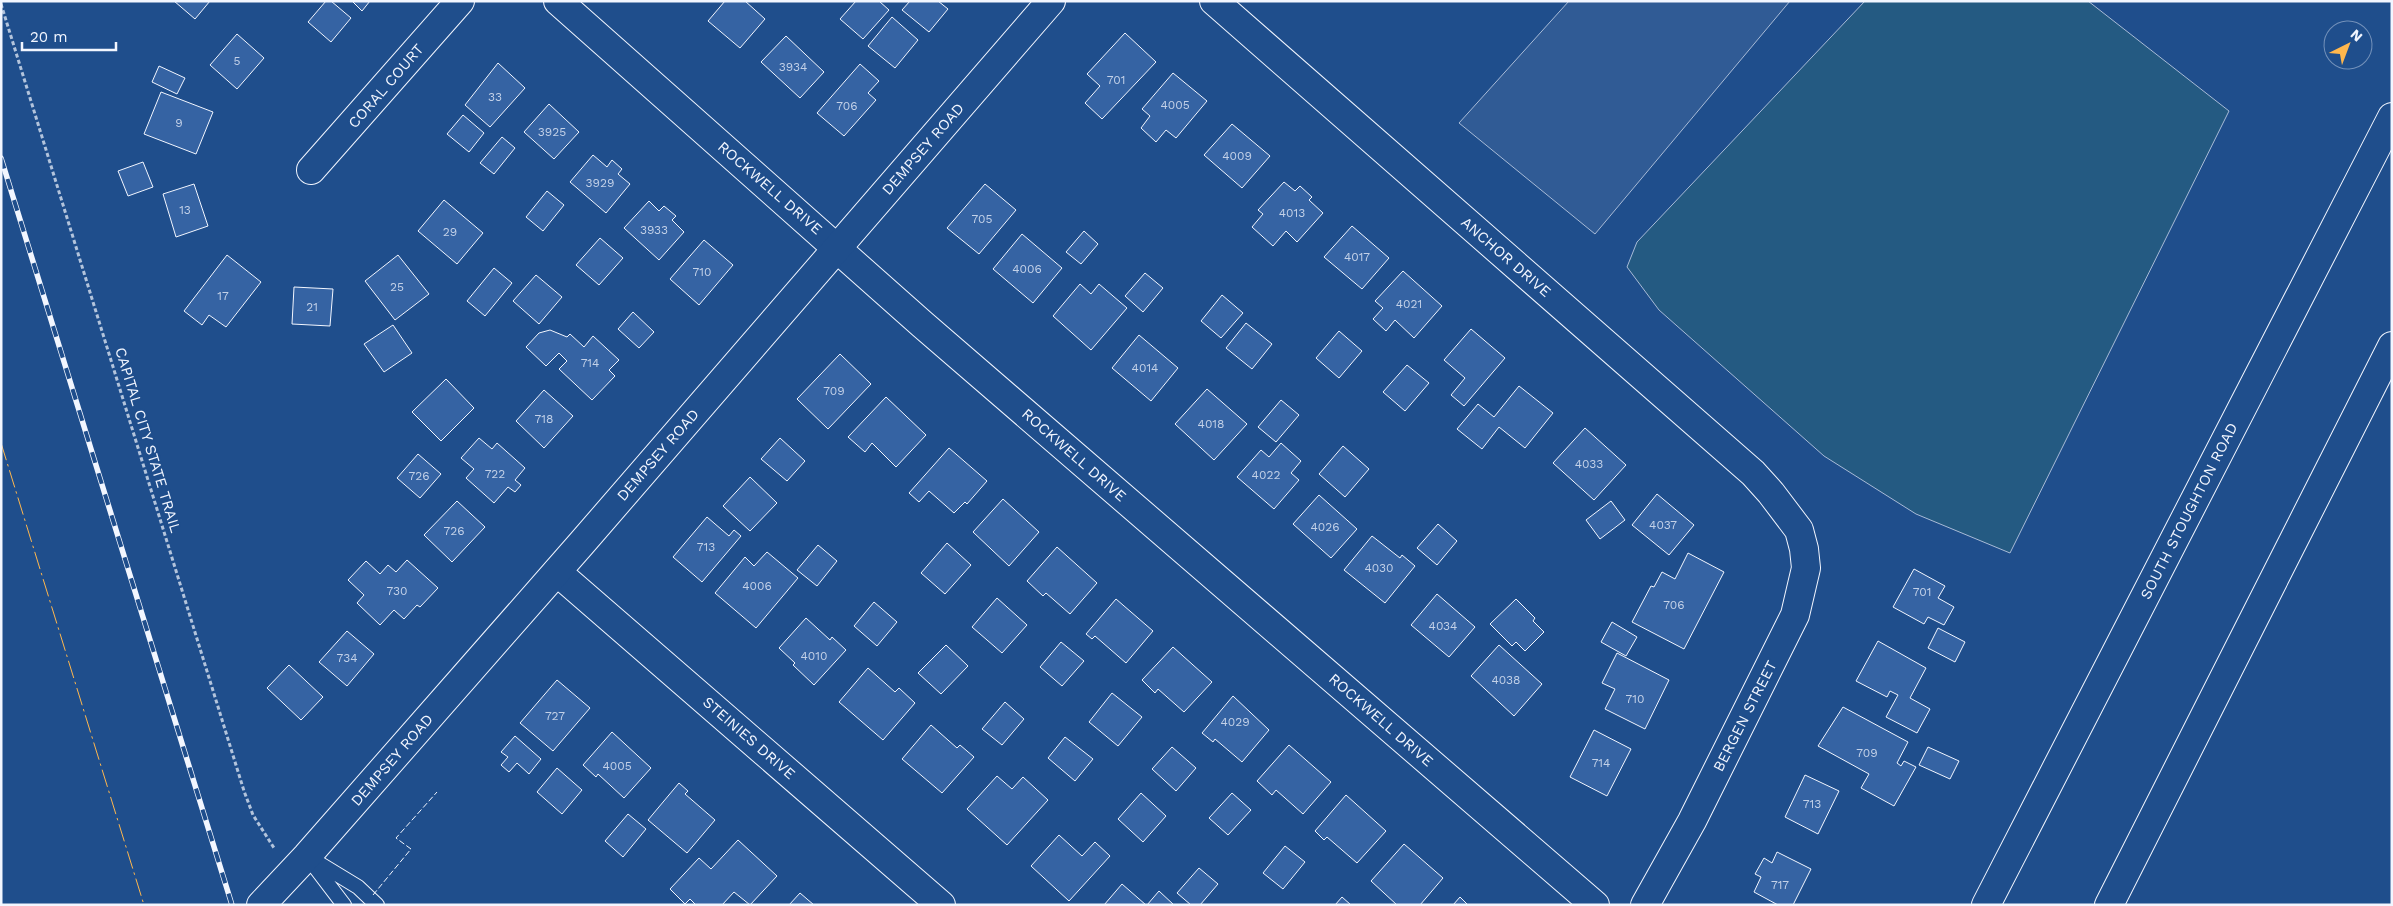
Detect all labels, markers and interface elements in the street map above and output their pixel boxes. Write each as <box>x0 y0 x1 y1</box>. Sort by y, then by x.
scale bar <box>22 20 116 52</box>
north arrow <box>2323 20 2373 70</box>
text: N <box>2347 26 2366 45</box>
text: 20 m <box>30 28 68 46</box>
street label: CORAL COURT <box>344 40 428 132</box>
house number: 5 <box>234 54 241 68</box>
house number: 3934 <box>779 60 807 74</box>
house number: 701 <box>1107 73 1125 87</box>
house number: 33 <box>488 90 502 104</box>
house number: 4005 <box>1160 98 1190 112</box>
house number: 706 <box>836 99 858 113</box>
street label: DEMPSEY ROAD <box>878 99 968 199</box>
house number: 9 <box>175 116 183 130</box>
house number: 3925 <box>538 125 566 139</box>
street label: ROCKWELL DRIVE <box>714 138 826 238</box>
house number: 4009 <box>1222 149 1252 163</box>
house number: 3929 <box>586 176 614 190</box>
house number: 13 <box>179 203 191 217</box>
house number: 4013 <box>1279 206 1305 220</box>
house number: 705 <box>972 212 992 226</box>
street label: ANCHOR DRIVE <box>1457 213 1555 301</box>
house number: 3933 <box>640 223 668 237</box>
house number: 29 <box>443 225 457 239</box>
house number: 4017 <box>1344 250 1370 264</box>
house number: 4006 <box>1012 262 1042 276</box>
house number: 710 <box>693 265 711 279</box>
house number: 25 <box>390 280 404 294</box>
house number: 17 <box>217 289 229 303</box>
house number: 4021 <box>1396 297 1422 311</box>
house number: 21 <box>306 300 318 314</box>
street label: CAPITAL CITY STATE TRAIL <box>111 345 185 535</box>
house number: 714 <box>581 356 599 370</box>
house number: 4014 <box>1132 361 1158 375</box>
house number: 709 <box>823 384 845 398</box>
street label: DEMPSEY ROAD <box>613 405 703 505</box>
street label: ROCKWELL DRIVE <box>1018 405 1130 505</box>
house number: 718 <box>535 412 553 426</box>
house number: 4018 <box>1198 417 1224 431</box>
street label: SOUTH STOUGHTON ROAD <box>2137 420 2241 602</box>
house number: 4033 <box>1575 457 1603 471</box>
house number: 722 <box>485 467 505 481</box>
house number: 4022 <box>1252 468 1280 482</box>
house number: 726 <box>408 469 430 483</box>
house number: 4037 <box>1649 518 1677 532</box>
house number: 4026 <box>1310 520 1340 534</box>
house number: 726 <box>443 524 465 538</box>
house number: 713 <box>697 540 715 554</box>
house number: 4030 <box>1364 561 1394 575</box>
house number: 4006 <box>742 579 772 593</box>
house number: 730 <box>386 584 408 598</box>
house number: 701 <box>1913 585 1931 599</box>
house number: 706 <box>1663 598 1685 612</box>
house number: 4034 <box>1429 619 1457 633</box>
house number: 4010 <box>801 649 827 663</box>
house number: 734 <box>336 651 358 665</box>
street label: BERGEN STREET <box>1709 657 1781 775</box>
street label: ROCKWELL DRIVE <box>1325 670 1437 770</box>
house number: 4038 <box>1492 673 1520 687</box>
house number: 710 <box>1626 692 1644 706</box>
street label: STEINIES DRIVE <box>699 693 799 783</box>
house number: 727 <box>545 709 565 723</box>
street label: DEMPSEY ROAD <box>347 710 437 810</box>
house number: 4029 <box>1220 715 1250 729</box>
house number: 709 <box>1856 746 1878 760</box>
house number: 714 <box>1592 756 1610 770</box>
house number: 4005 <box>602 759 632 773</box>
house number: 713 <box>1803 797 1821 811</box>
house number: 717 <box>1771 878 1789 892</box>

